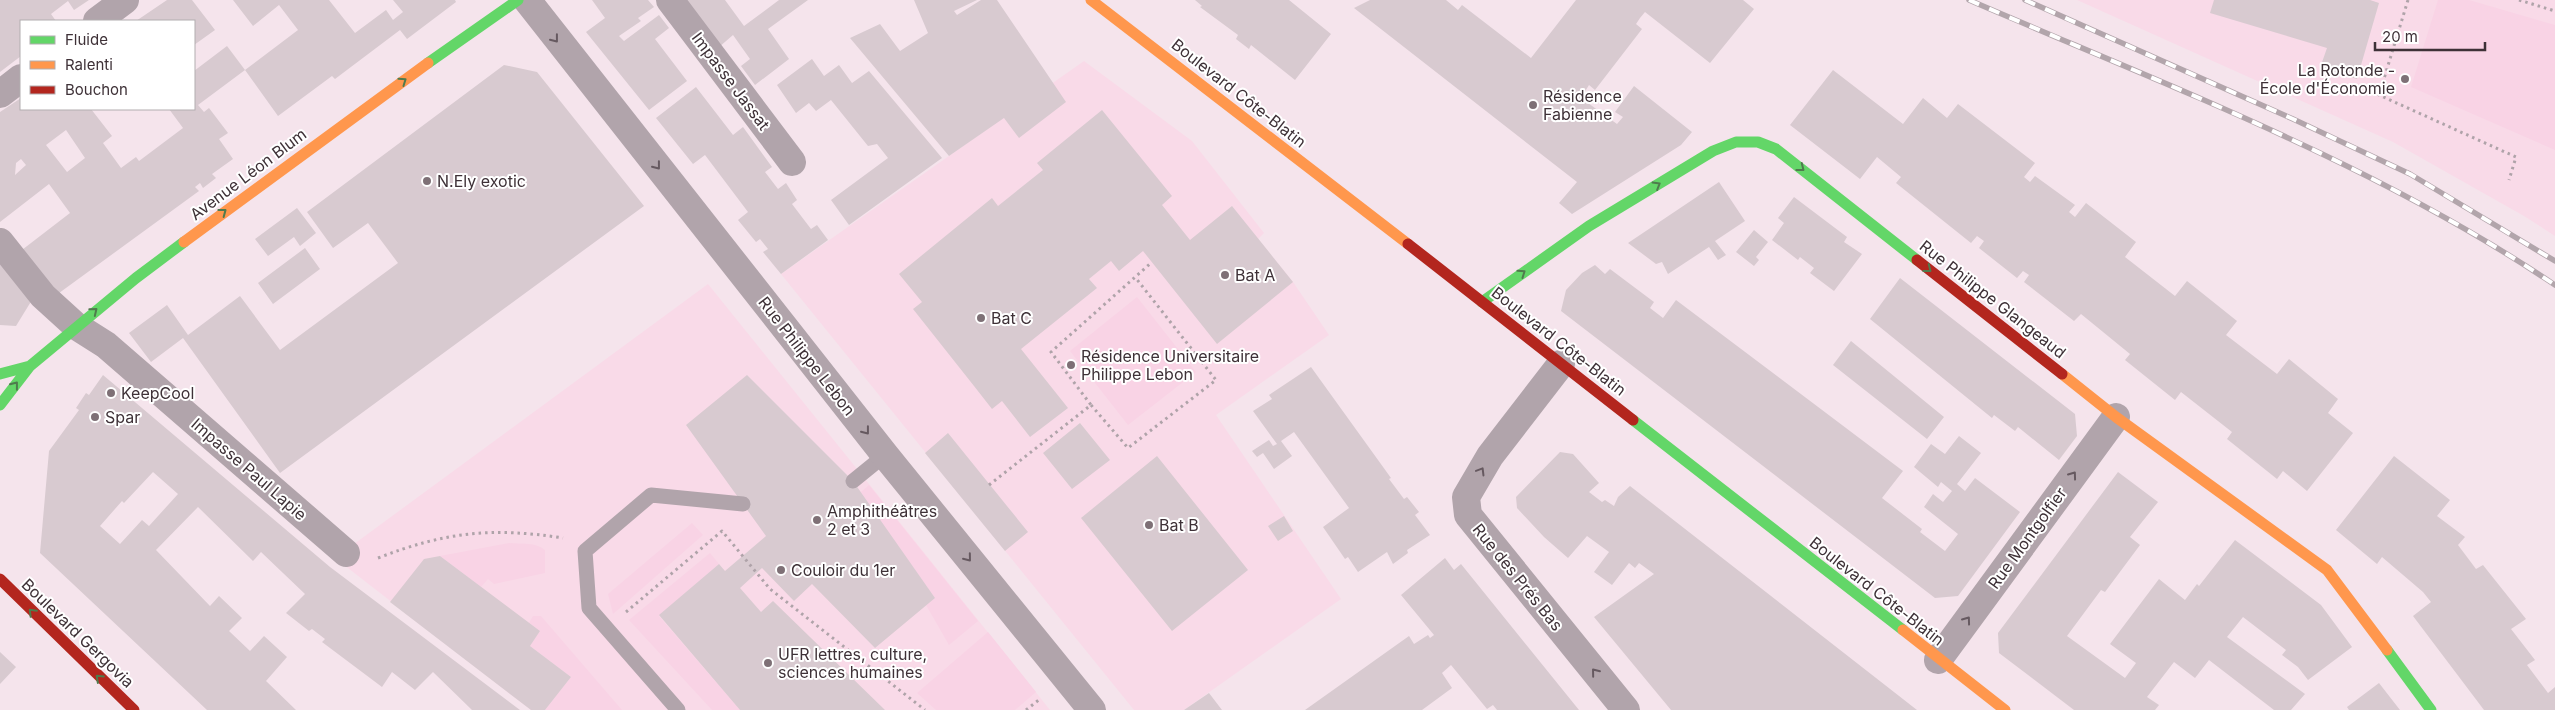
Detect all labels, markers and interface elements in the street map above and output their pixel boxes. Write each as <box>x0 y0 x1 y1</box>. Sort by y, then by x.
legend <box>20 20 195 110</box>
scale bar <box>2375 20 2485 52</box>
text: 20 m <box>2382 27 2418 46</box>
street label: Impasse Jassat <box>688 28 774 134</box>
text: Fluide <box>65 30 108 49</box>
one-way arrow <box>550 33 558 42</box>
street label: Boulevard Côte-Blatin <box>1168 34 1310 152</box>
text: Ralenti <box>65 55 113 74</box>
place label: La Rotonde - École d'Économie <box>2260 60 2395 98</box>
marker: La Rotonde - École d'Économie <box>2399 73 2411 85</box>
one-way arrow <box>397 78 407 87</box>
text: Bouchon <box>65 80 128 99</box>
place label: Résidence Fabienne <box>1543 86 1622 124</box>
marker: Résidence Fabienne <box>1527 99 1539 111</box>
street label: Avenue Léon Blum <box>186 124 310 224</box>
one-way arrow <box>651 161 660 170</box>
one-way arrow <box>1795 162 1805 171</box>
place label: N.Ely exotic <box>437 171 526 191</box>
marker: N.Ely exotic <box>421 175 433 187</box>
one-way arrow <box>1652 181 1661 191</box>
one-way arrow <box>217 210 226 218</box>
street label: Rue Philippe Glangeaud <box>1916 236 2070 362</box>
one-way arrow <box>1923 263 1932 272</box>
place label: Bat A <box>1235 265 1275 285</box>
marker: Bat A <box>1219 269 1231 281</box>
one-way arrow <box>1516 270 1525 280</box>
street label: Boulevard Côte-Blatin <box>1488 282 1630 400</box>
street label: Rue Philippe Lebon <box>754 293 860 419</box>
place label: Bat C <box>991 308 1032 328</box>
one-way arrow <box>88 309 97 317</box>
marker: Bat C <box>975 312 987 324</box>
place label: Résidence Universitaire Philippe Lebon <box>1081 346 1259 384</box>
marker: Résidence Universitaire Philippe Lebon <box>1065 359 1077 371</box>
one-way arrow <box>9 381 18 391</box>
place label: KeepCool <box>121 383 194 403</box>
marker: KeepCool <box>105 387 117 399</box>
place label: Spar <box>105 407 140 427</box>
marker: Spar <box>89 411 101 423</box>
street label: Impasse Paul Lapie <box>187 414 311 524</box>
one-way arrow <box>861 425 869 434</box>
one-way arrow <box>1475 467 1485 476</box>
one-way arrow <box>2067 471 2076 481</box>
street label: Rue Montgolfier <box>1983 483 2071 593</box>
place label: Amphithéâtres 2 et 3 <box>827 501 937 539</box>
marker: Amphithéâtres 2 et 3 <box>811 514 823 526</box>
place label: Bat B <box>1159 515 1199 535</box>
marker: Bat B <box>1143 519 1155 531</box>
street label: Rue des Prés Bas <box>1469 519 1567 635</box>
street label: Boulevard Côte-Blatin <box>1806 532 1948 650</box>
one-way arrow <box>962 552 971 561</box>
place label: Couloir du 1er <box>791 560 895 580</box>
marker: Couloir du 1er <box>775 564 787 576</box>
street label: Boulevard Gergovia <box>18 574 138 692</box>
one-way arrow <box>29 609 38 618</box>
one-way arrow <box>1961 616 1970 626</box>
place label: UFR lettres, culture, sciences humaines <box>778 644 927 682</box>
marker: UFR lettres, culture, sciences humaines <box>762 657 774 669</box>
one-way arrow <box>1591 669 1600 678</box>
one-way arrow <box>96 675 105 684</box>

